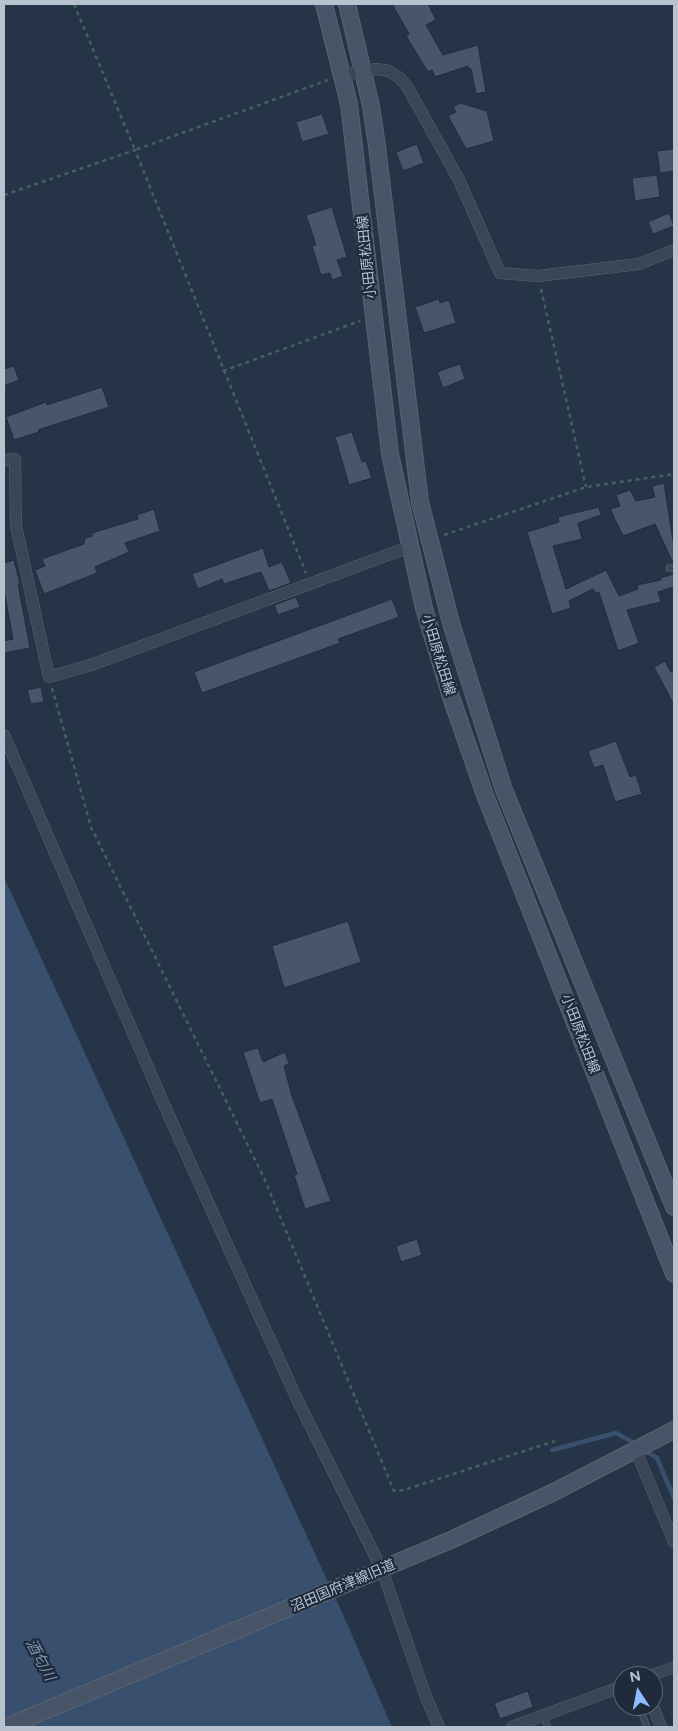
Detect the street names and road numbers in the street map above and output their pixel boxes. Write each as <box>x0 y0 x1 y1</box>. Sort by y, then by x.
street label: 小田原松田線 <box>354 214 380 300</box>
street label: 小田原松田線 <box>418 612 458 698</box>
street label: 小田原松田線 <box>557 992 603 1076</box>
street label: 沼田国府津線旧道 <box>288 1556 398 1616</box>

